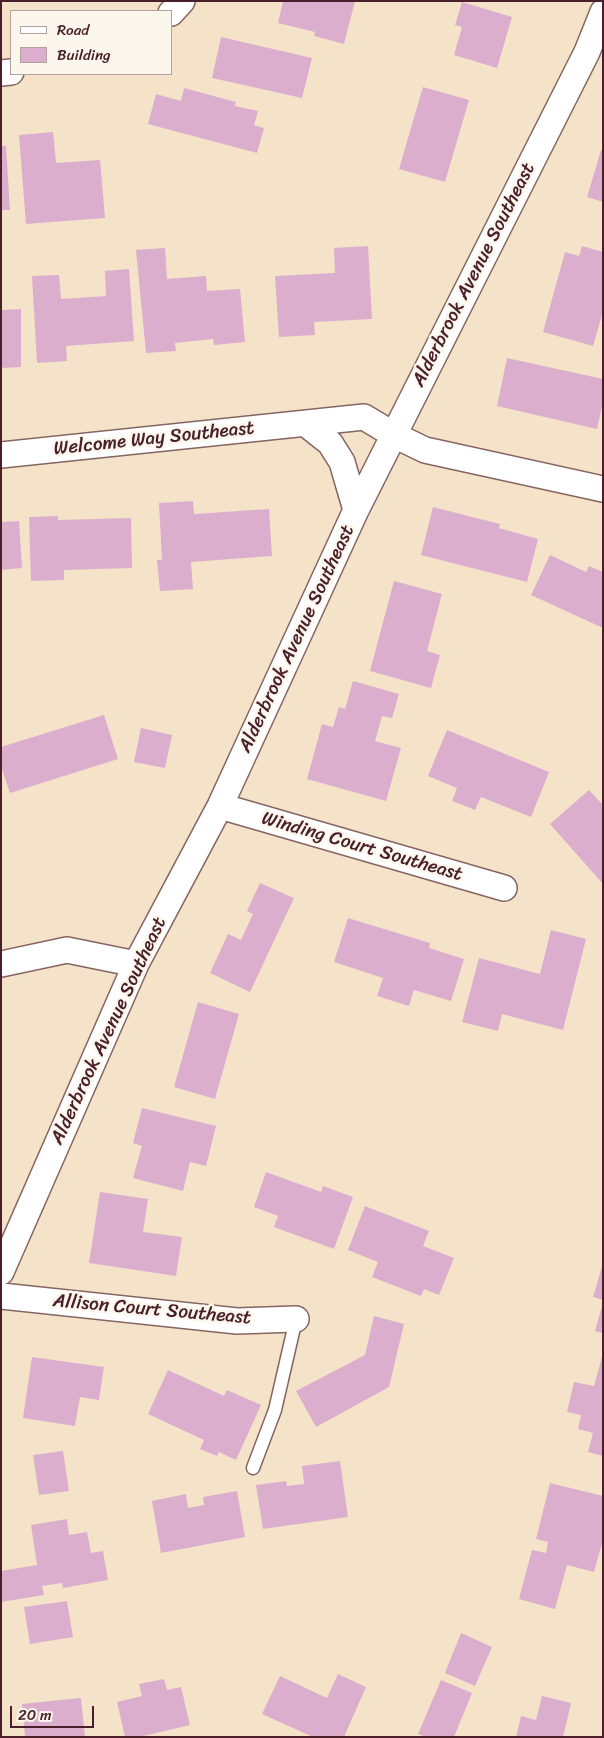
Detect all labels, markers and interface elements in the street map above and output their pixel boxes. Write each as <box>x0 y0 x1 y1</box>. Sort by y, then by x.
legend <box>10 10 172 75</box>
text: Road <box>57 17 89 43</box>
text: Building <box>57 42 111 68</box>
street label: Alderbrook Avenue Southeast <box>408 159 540 391</box>
street label: Welcome Way Southeast <box>53 417 255 461</box>
street label: Alderbrook Avenue Southeast <box>234 522 360 756</box>
street label: Winding Court Southeast <box>259 807 465 887</box>
street label: Alderbrook Avenue Southeast <box>46 914 172 1148</box>
street label: Allison Court Southeast <box>52 1290 252 1330</box>
scale bar <box>12 1696 96 1728</box>
text: 20 m <box>18 1702 52 1728</box>

